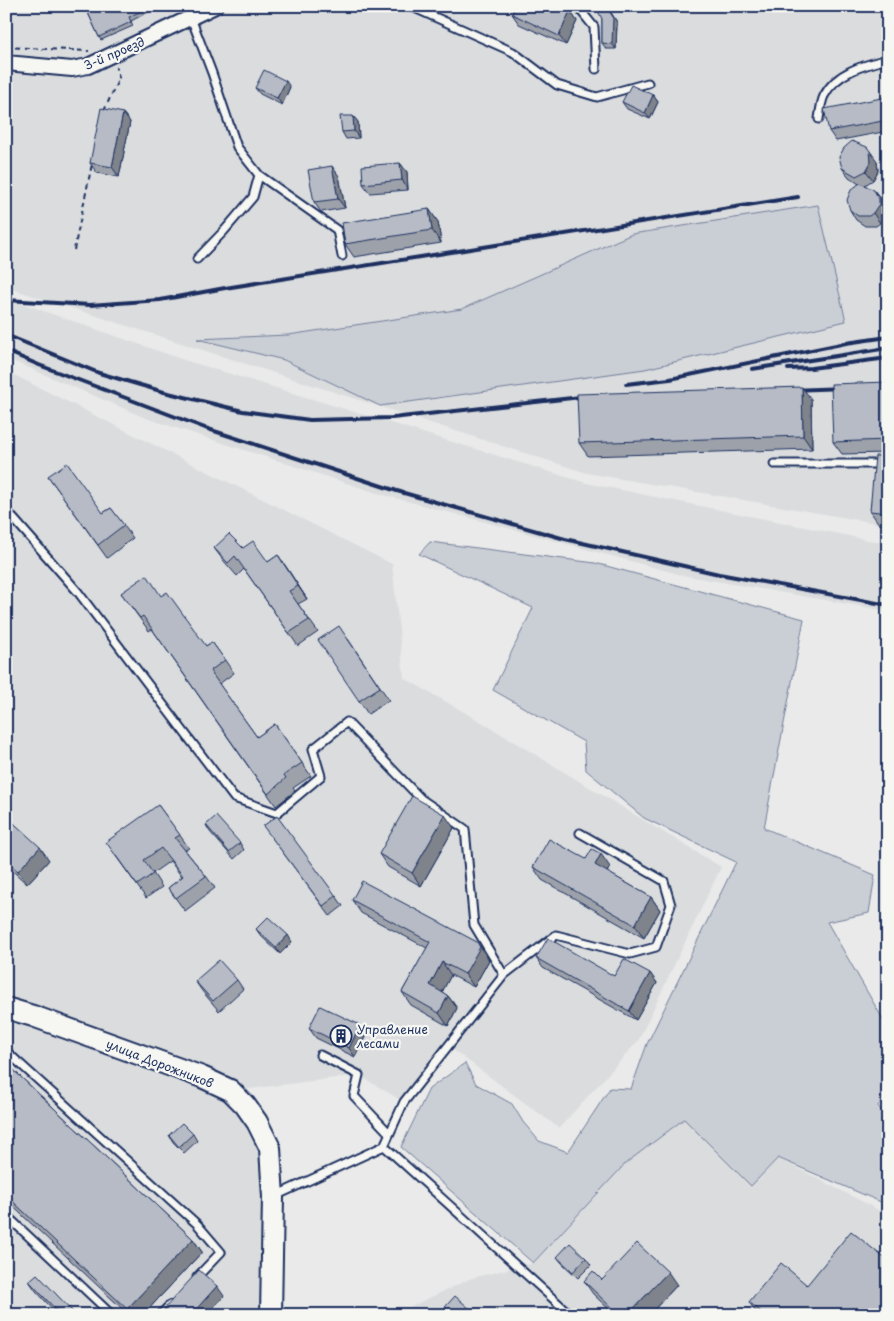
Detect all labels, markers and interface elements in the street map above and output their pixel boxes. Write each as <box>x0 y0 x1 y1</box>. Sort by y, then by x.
street label: 3-й проезд <box>81 32 147 74</box>
place label: Управление лесами <box>356 1020 428 1052</box>
building icon: Управление лесами <box>329 1024 353 1048</box>
street label: улица Дорожников <box>104 1034 216 1092</box>

